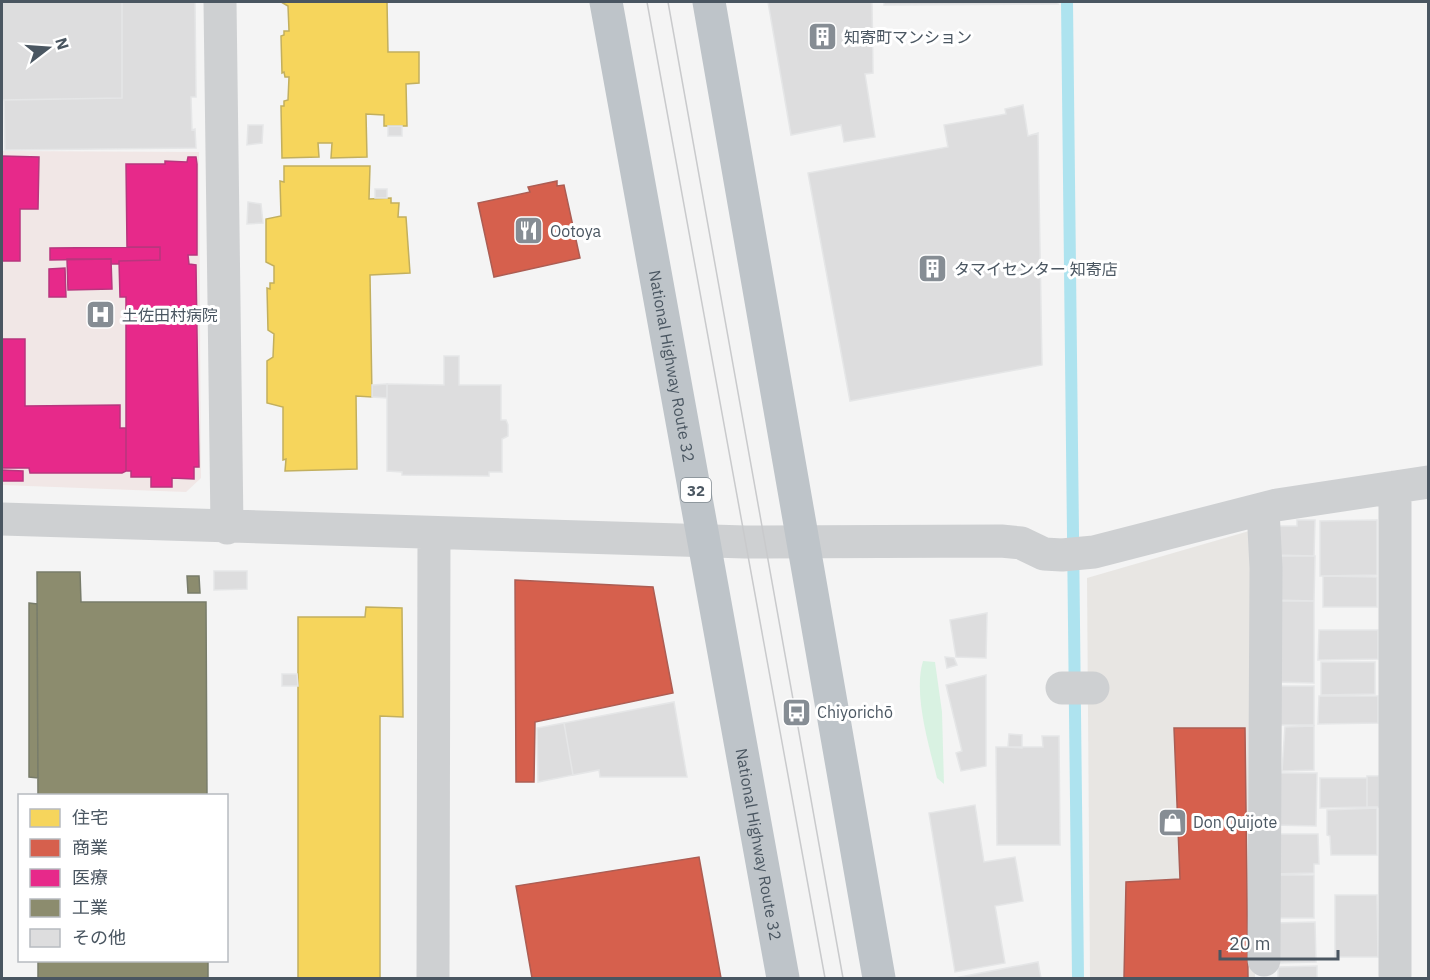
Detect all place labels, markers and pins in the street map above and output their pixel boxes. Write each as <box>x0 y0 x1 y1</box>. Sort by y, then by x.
building icon: 知寄町マンション <box>807 21 839 53</box>
place label: 知寄町マンション <box>844 27 972 47</box>
restaurant icon: Ootoya <box>513 215 545 247</box>
place label: Ootoya <box>550 221 601 241</box>
building icon: タマイセンター 知寄店 <box>917 253 949 285</box>
place label: タマイセンター 知寄店 <box>954 259 1118 279</box>
hospital icon: 土佐田村病院 <box>85 299 117 331</box>
place label: 土佐田村病院 <box>122 305 218 325</box>
bus stop icon: Chiyorichō <box>780 696 812 728</box>
place label: Chiyorichō <box>817 702 893 722</box>
shop icon: Don Quijote <box>1156 806 1188 838</box>
place label: Don Quijote <box>1193 812 1277 832</box>

